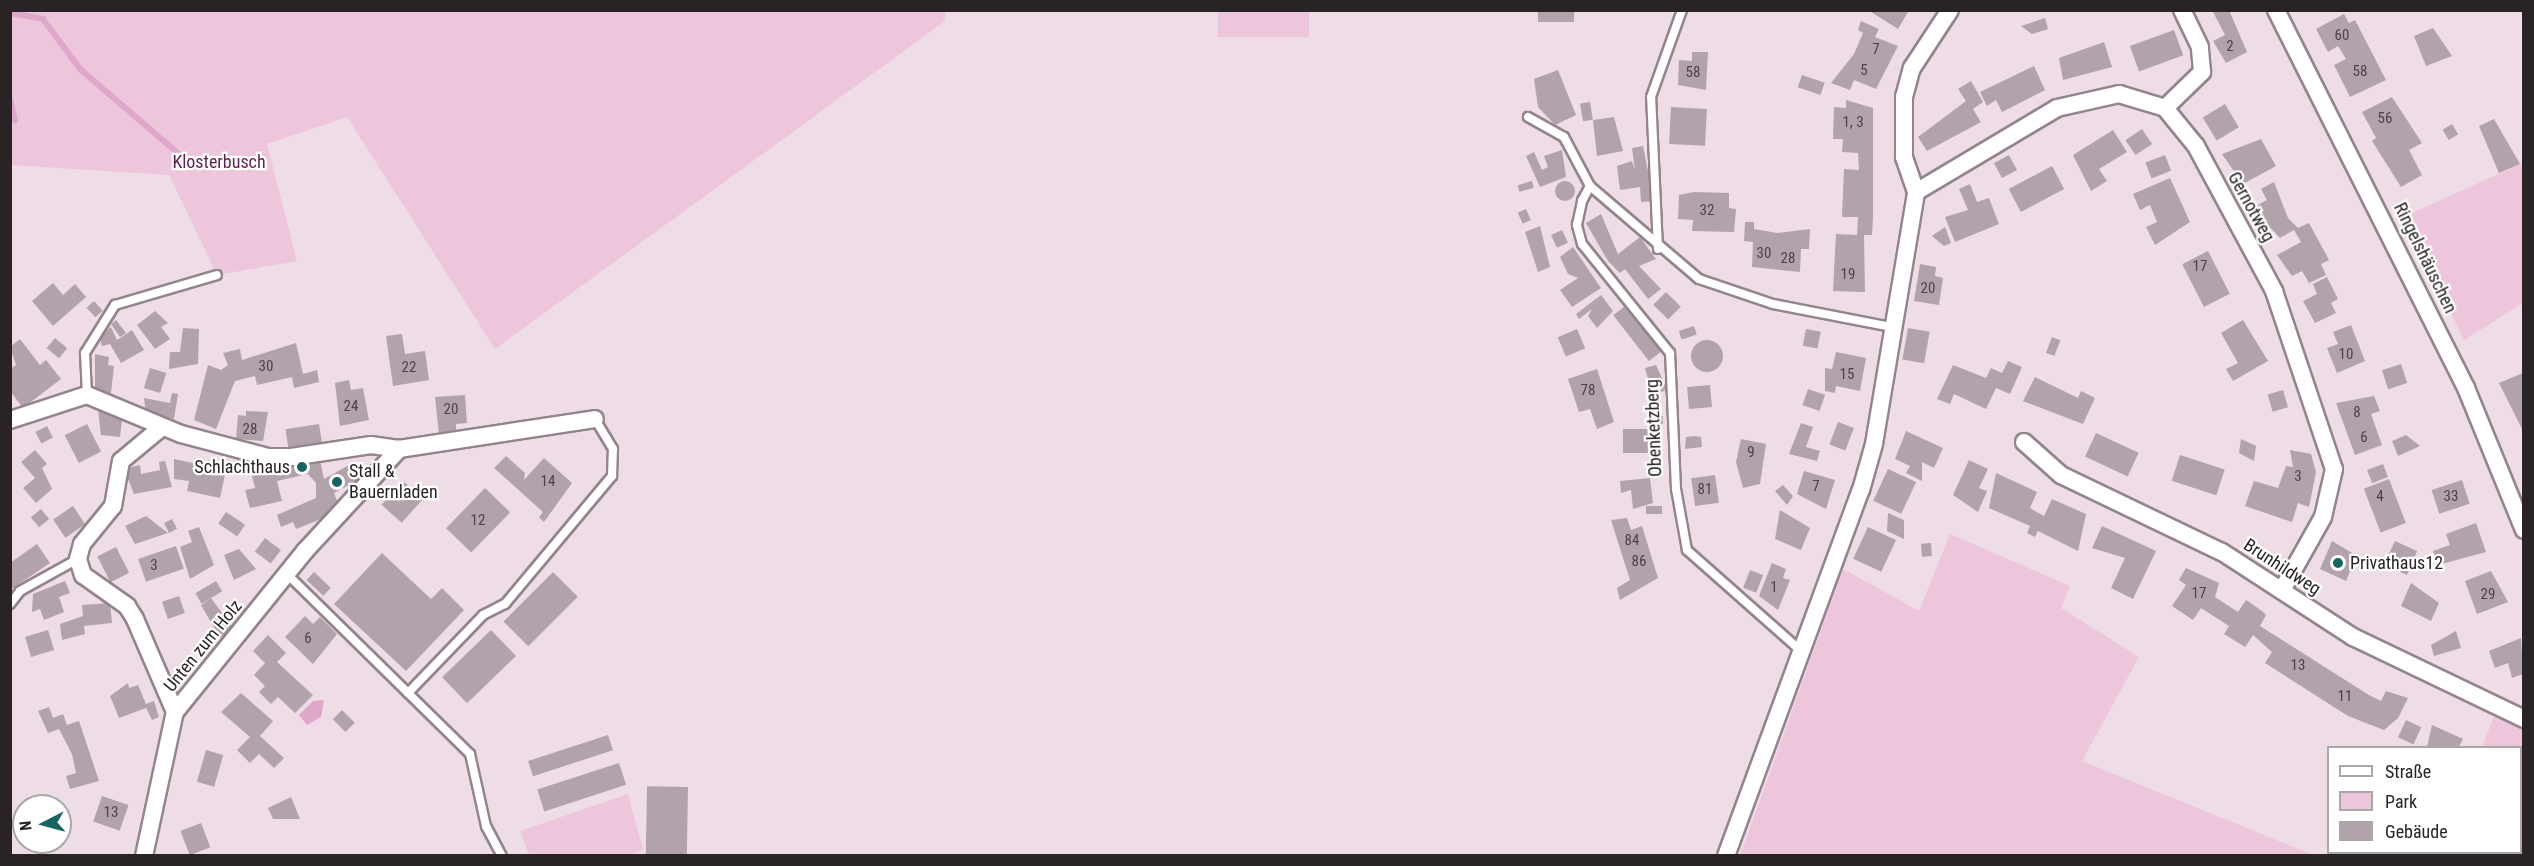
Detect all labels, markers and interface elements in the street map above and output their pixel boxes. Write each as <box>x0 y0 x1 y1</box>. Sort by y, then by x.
house number: 60 <box>2335 27 2349 45</box>
house number: 2 <box>2226 38 2234 56</box>
house number: 7 <box>1872 41 1880 59</box>
house number: 5 <box>1860 62 1868 80</box>
house number: 58 <box>2353 63 2367 81</box>
house number: 58 <box>1686 64 1700 82</box>
house number: 56 <box>2378 110 2392 128</box>
house number: 1, 3 <box>1842 114 1864 132</box>
park label: Klosterbusch <box>172 151 266 173</box>
street label: Gernotweg <box>2223 168 2279 246</box>
street label: Ringelshäuschen <box>2389 199 2461 317</box>
house number: 32 <box>1700 202 1714 220</box>
house number: 30 <box>1757 245 1771 263</box>
house number: 28 <box>1781 250 1795 268</box>
house number: 17 <box>2193 258 2207 276</box>
house number: 19 <box>1841 266 1855 284</box>
house number: 20 <box>1921 280 1935 298</box>
house number: 10 <box>2339 346 2353 364</box>
house number: 30 <box>259 358 273 376</box>
house number: 22 <box>402 359 416 377</box>
house number: 15 <box>1840 366 1854 384</box>
street label: Obenketzberg <box>1641 379 1667 477</box>
house number: 78 <box>1581 382 1595 400</box>
house number: 24 <box>344 398 358 416</box>
house number: 20 <box>444 401 458 419</box>
house number: 8 <box>2353 404 2361 422</box>
house number: 28 <box>243 421 257 439</box>
house number: 6 <box>2360 429 2368 447</box>
house number: 9 <box>1747 444 1755 462</box>
place label: Schlachthaus <box>194 456 290 478</box>
marker: Schlachthaus <box>295 460 309 474</box>
place label: Stall & Bauernladen <box>349 461 438 504</box>
house number: 3 <box>2294 468 2302 486</box>
house number: 14 <box>541 473 555 491</box>
marker: Stall & Bauernladen <box>330 475 344 489</box>
house number: 7 <box>1812 478 1820 496</box>
house number: 81 <box>1698 481 1712 499</box>
house number: 4 <box>2376 488 2384 506</box>
house number: 33 <box>2444 488 2458 506</box>
house number: 12 <box>471 512 485 530</box>
house number: 84 <box>1625 532 1639 550</box>
street label: Brunhildweg <box>2239 534 2325 600</box>
place label: Privathaus12 <box>2350 552 2443 574</box>
house number: 86 <box>1632 553 1646 571</box>
marker: Privathaus12 <box>2331 556 2345 570</box>
house number: 3 <box>150 557 158 575</box>
house number: 1 <box>1770 579 1778 597</box>
house number: 17 <box>2192 585 2206 603</box>
house number: 29 <box>2481 586 2495 604</box>
street label: Unten zum Holz <box>159 596 247 696</box>
house number: 6 <box>304 630 312 648</box>
house number: 13 <box>2291 657 2305 675</box>
house number: 11 <box>2338 688 2352 706</box>
legend <box>2327 746 2522 854</box>
text: Straße <box>2385 761 2431 782</box>
text: Park <box>2385 791 2417 812</box>
north arrow <box>12 794 72 854</box>
house number: 13 <box>104 804 118 822</box>
text: N <box>16 820 36 832</box>
text: Gebäude <box>2385 821 2448 842</box>

